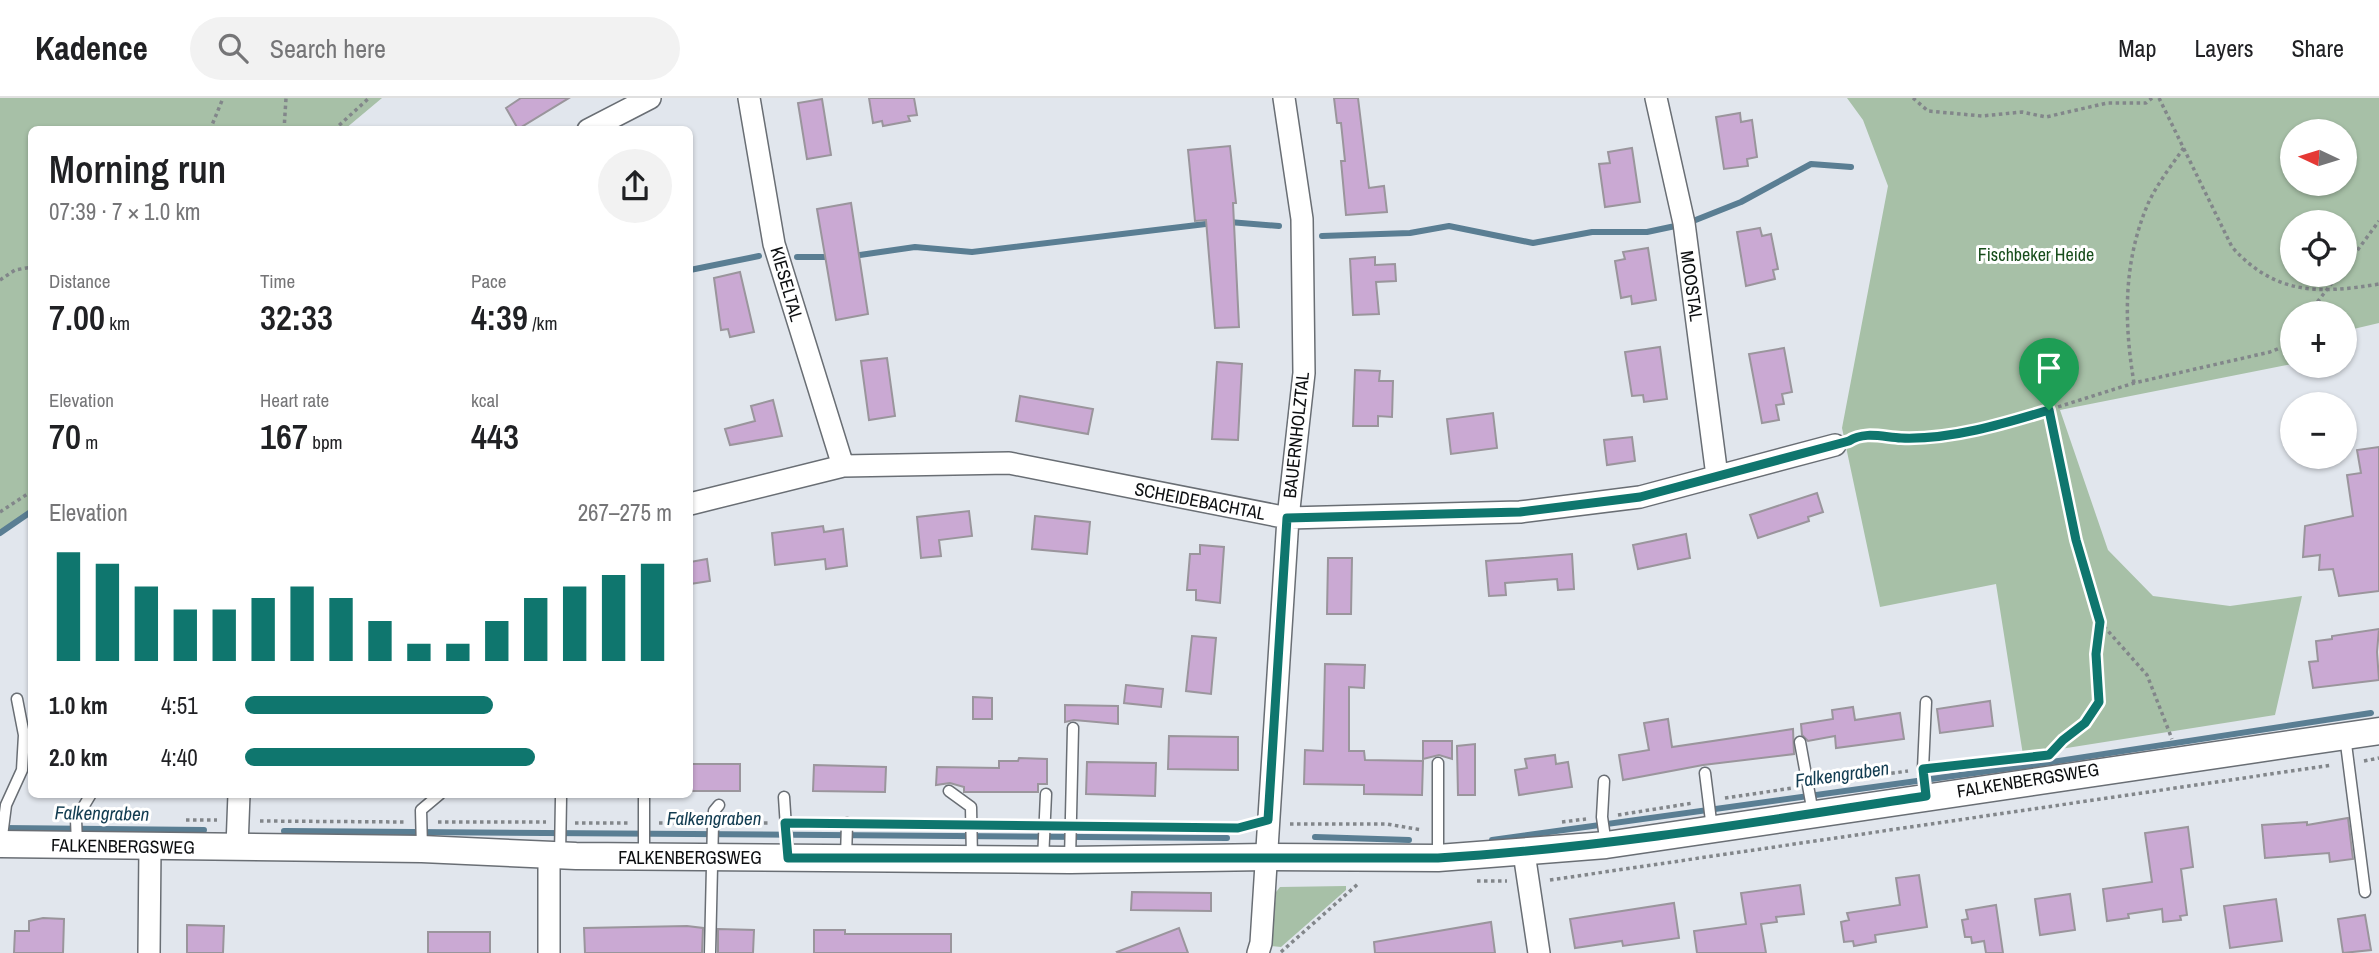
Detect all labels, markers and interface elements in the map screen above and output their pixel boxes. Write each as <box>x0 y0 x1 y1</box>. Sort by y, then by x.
search box <box>190 17 680 80</box>
text: Kadence <box>35 26 148 70</box>
icon: search <box>214 29 252 67</box>
text: Search here <box>270 31 386 66</box>
text: Map <box>2118 32 2156 64</box>
text: Layers <box>2194 32 2253 64</box>
text: Share <box>2291 32 2344 64</box>
north arrow <box>2280 119 2357 196</box>
map controls <box>2280 119 2357 469</box>
text: Morning run <box>49 144 226 195</box>
button: share <box>598 149 672 223</box>
text: 07:39 · 7 × 1.0 km <box>49 196 201 227</box>
button: locate <box>2280 210 2357 287</box>
park label: Fischbeker Heide <box>1978 242 2094 267</box>
street label: KIESELTAL <box>764 244 810 324</box>
street label: MOOSTAL <box>1675 249 1709 323</box>
text: Distance <box>49 268 110 294</box>
text: Time <box>260 268 295 294</box>
text: Pace <box>471 268 507 294</box>
text: 7.00 <box>49 294 105 341</box>
text: 32:33 <box>260 294 333 341</box>
text: 4:39 <box>471 294 528 341</box>
button: + <box>2280 301 2357 378</box>
text: km <box>105 310 130 336</box>
text: /km <box>528 310 557 336</box>
pin <box>2019 338 2079 410</box>
icon: arrive <box>2030 349 2068 387</box>
street label: BAUERNHOLZTAL <box>1277 371 1315 499</box>
text: Elevation <box>49 387 114 413</box>
text: Heart rate <box>260 387 329 413</box>
text: kcal <box>471 387 499 413</box>
button: − <box>2280 392 2357 469</box>
text: 70 <box>49 413 81 460</box>
text: 167 <box>260 413 308 460</box>
text: 443 <box>471 413 519 460</box>
text: m <box>81 429 98 455</box>
text: bpm <box>308 429 343 455</box>
street label: SCHEIDEBACHTAL <box>1133 476 1267 526</box>
text: Elevation <box>49 497 128 528</box>
text: 267–275 m <box>578 497 672 528</box>
text: 1.0 km <box>49 690 108 721</box>
text: 4:51 <box>161 690 198 721</box>
text: 2.0 km <box>49 742 108 773</box>
text: 4:40 <box>161 742 198 773</box>
water label: Falkengraben <box>1793 755 1891 793</box>
street label: FALKENBERGSWEG <box>1955 756 2101 804</box>
water label: Falkengraben <box>54 799 150 827</box>
water label: Falkengraben <box>667 805 761 831</box>
street label: FALKENBERGSWEG <box>51 832 195 860</box>
street label: FALKENBERGSWEG <box>618 845 762 870</box>

